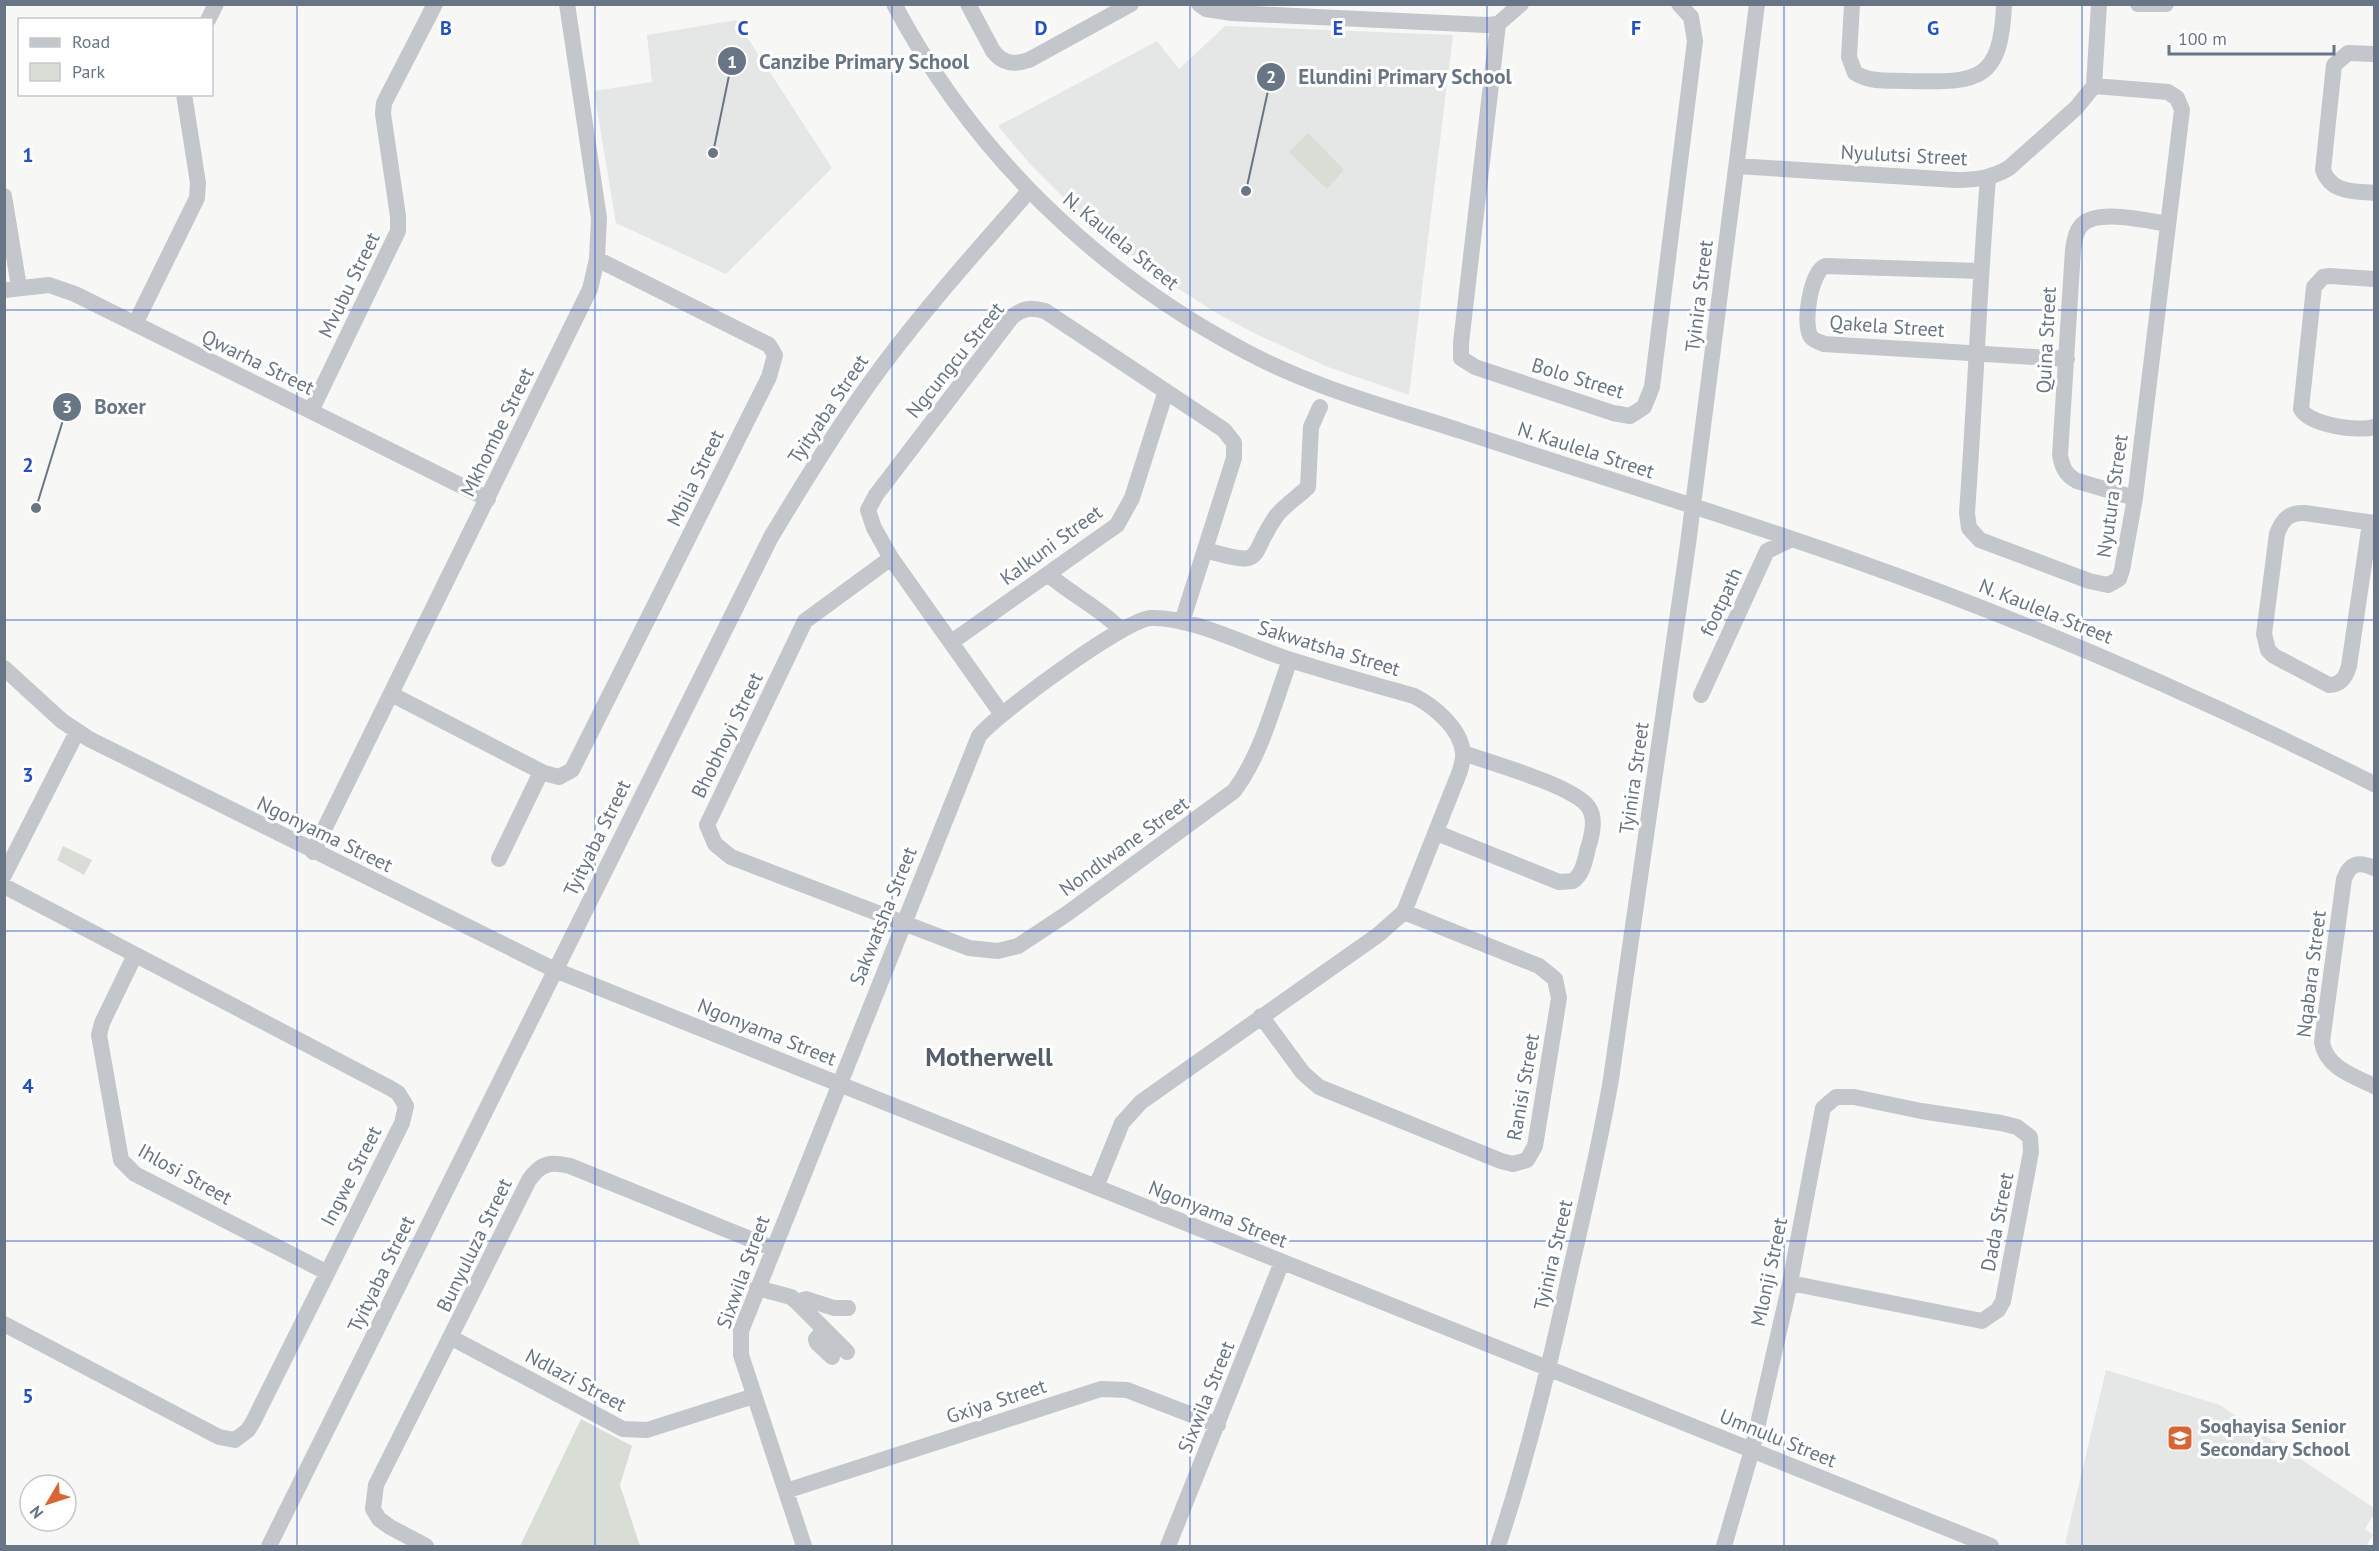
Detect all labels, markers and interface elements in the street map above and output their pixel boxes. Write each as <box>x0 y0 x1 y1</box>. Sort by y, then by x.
text: B <box>440 15 452 41</box>
text: C <box>737 15 749 41</box>
text: D <box>1035 15 1048 41</box>
text: E <box>1333 15 1343 41</box>
text: F <box>1631 15 1641 41</box>
text: G <box>1927 15 1939 41</box>
legend <box>18 18 213 96</box>
scale bar <box>2169 18 2334 56</box>
text: 100 m <box>2178 27 2227 50</box>
text: Road <box>72 30 110 53</box>
callout: Canzibe Primary School <box>717 42 982 81</box>
text: Canzibe Primary School <box>759 48 970 75</box>
text: 1 <box>727 50 737 73</box>
callout: Elundini Primary School <box>1256 57 1524 96</box>
text: Park <box>72 60 105 83</box>
text: Elundini Primary School <box>1298 63 1513 90</box>
text: 2 <box>1266 65 1276 88</box>
street label: Nyulutsi Street <box>1840 139 1968 171</box>
text: 1 <box>22 142 34 168</box>
street label: N. Kaulela Street <box>1058 186 1185 296</box>
street label: Mvubu Street <box>312 228 386 342</box>
street label: Tyinira Street <box>1679 238 1719 354</box>
street label: Quina Street <box>2030 286 2062 394</box>
street label: Ngcungcu Street <box>900 297 1010 423</box>
street label: Qakela Street <box>1829 309 1946 343</box>
street label: Qwarha Street <box>197 323 319 401</box>
street label: Tyityaba Street <box>782 349 874 469</box>
street label: Bolo Street <box>1529 352 1628 404</box>
street label: Mkhombe Street <box>454 363 540 501</box>
callout: Boxer <box>52 387 158 426</box>
text: Boxer <box>94 393 146 420</box>
text: 3 <box>62 395 72 418</box>
street label: N. Kaulela Street <box>1514 416 1658 484</box>
street label: Mbila Street <box>660 425 730 531</box>
street label: Nyutura Street <box>2090 432 2134 559</box>
text: 2 <box>22 452 34 478</box>
street label: Kalkuni Street <box>995 499 1108 591</box>
street label: footpath <box>1694 563 1748 641</box>
street label: N. Kaulela Street <box>1975 572 2117 650</box>
street label: Sakwatsha Street <box>1255 614 1403 682</box>
street label: Bhobhoyi Street <box>685 668 769 802</box>
street label: Tyinira Street <box>1613 720 1655 836</box>
text: 3 <box>22 762 34 788</box>
street label: Tyityaba Street <box>558 775 636 900</box>
street label: Ngonyama Street <box>253 790 397 878</box>
street label: Nondlwane Street <box>1054 790 1194 902</box>
street label: Sakwatsha Street <box>843 843 923 989</box>
street label: Nqabara Street <box>2290 909 2332 1039</box>
street label: Ngonyama Street <box>694 992 841 1072</box>
street label: Ranisi Street <box>1501 1031 1545 1142</box>
district label: Motherwell <box>925 1040 1053 1073</box>
text: 4 <box>22 1073 34 1099</box>
street label: Ingwe Street <box>315 1122 387 1230</box>
street label: Ihlosi Street <box>133 1138 237 1211</box>
street label: Dada Street <box>1975 1170 2019 1274</box>
street label: Bunyuluza Street <box>430 1174 518 1316</box>
street label: Ngonyama Street <box>1145 1174 1292 1254</box>
street label: Tyinira Street <box>1528 1197 1578 1313</box>
street label: Tyityaba Street <box>342 1211 420 1336</box>
street label: Sixwila Street <box>711 1212 776 1332</box>
street label: Mlonji Street <box>1745 1215 1793 1329</box>
street label: Sixwila Street <box>1172 1337 1240 1457</box>
street label: Ndlazi Street <box>521 1343 631 1418</box>
street label: Gxiya Street <box>943 1373 1049 1429</box>
text: 5 <box>22 1383 34 1409</box>
street label: Umnulu Street <box>1716 1403 1841 1473</box>
place label: Soqhayisa Senior Secondary School <box>2200 1413 2350 1462</box>
school or university icon: Soqhayisa Senior Secondary School <box>2165 1423 2195 1453</box>
north arrow <box>18 1473 78 1533</box>
text: N <box>25 1502 47 1523</box>

